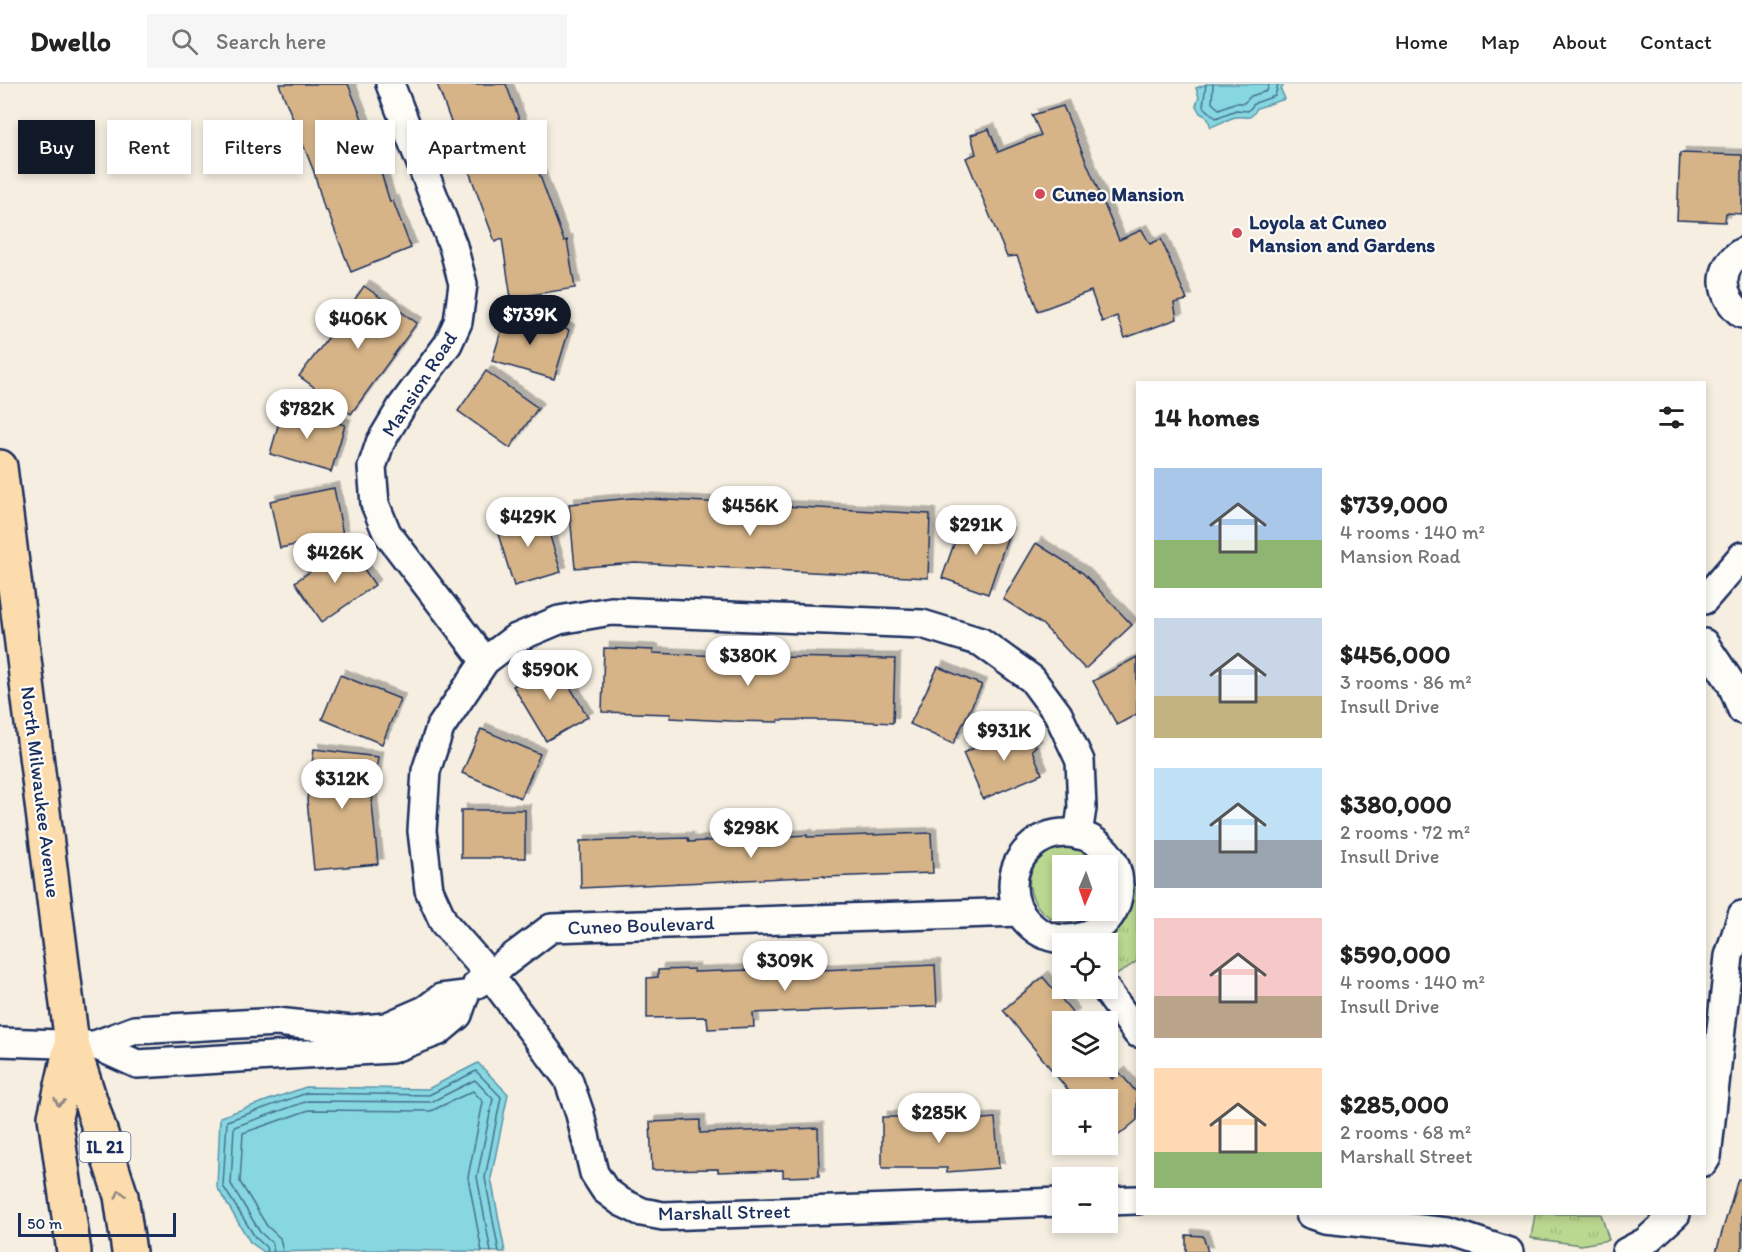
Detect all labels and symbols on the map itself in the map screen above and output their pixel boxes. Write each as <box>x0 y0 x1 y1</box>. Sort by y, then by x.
place label: Cuneo Mansion <box>1052 182 1185 206</box>
marker: Cuneo Mansion <box>1033 187 1047 201</box>
place label: Loyola at Cuneo Mansion and Gardens <box>1249 210 1435 257</box>
marker: Loyola at Cuneo Mansion and Gardens <box>1230 226 1244 240</box>
pin: $739K <box>488 295 572 346</box>
pin: $406K <box>316 299 400 350</box>
street label: Mansion Road <box>376 327 462 441</box>
pin: $782K <box>265 389 349 440</box>
pin: $456K <box>708 486 792 537</box>
pin: $429K <box>486 497 570 548</box>
pin: $291K <box>934 505 1018 556</box>
pin: $426K <box>293 533 377 584</box>
pin: $380K <box>706 636 790 687</box>
pin: $590K <box>508 650 592 701</box>
street label: North Milwaukee Avenue <box>16 685 66 899</box>
pin: $931K <box>962 711 1046 762</box>
pin: $312K <box>300 759 384 810</box>
pin: $298K <box>709 808 793 859</box>
north arrow <box>1052 855 1118 921</box>
street label: Cuneo Boulevard <box>567 910 715 940</box>
pin: $309K <box>743 941 827 992</box>
pin: $285K <box>897 1093 981 1144</box>
one-way arrow <box>53 1096 66 1106</box>
road number: IL 21 <box>80 1132 130 1162</box>
one-way arrow <box>115 1189 128 1199</box>
street label: Marshall Street <box>658 1199 791 1225</box>
scale bar <box>18 1210 176 1238</box>

